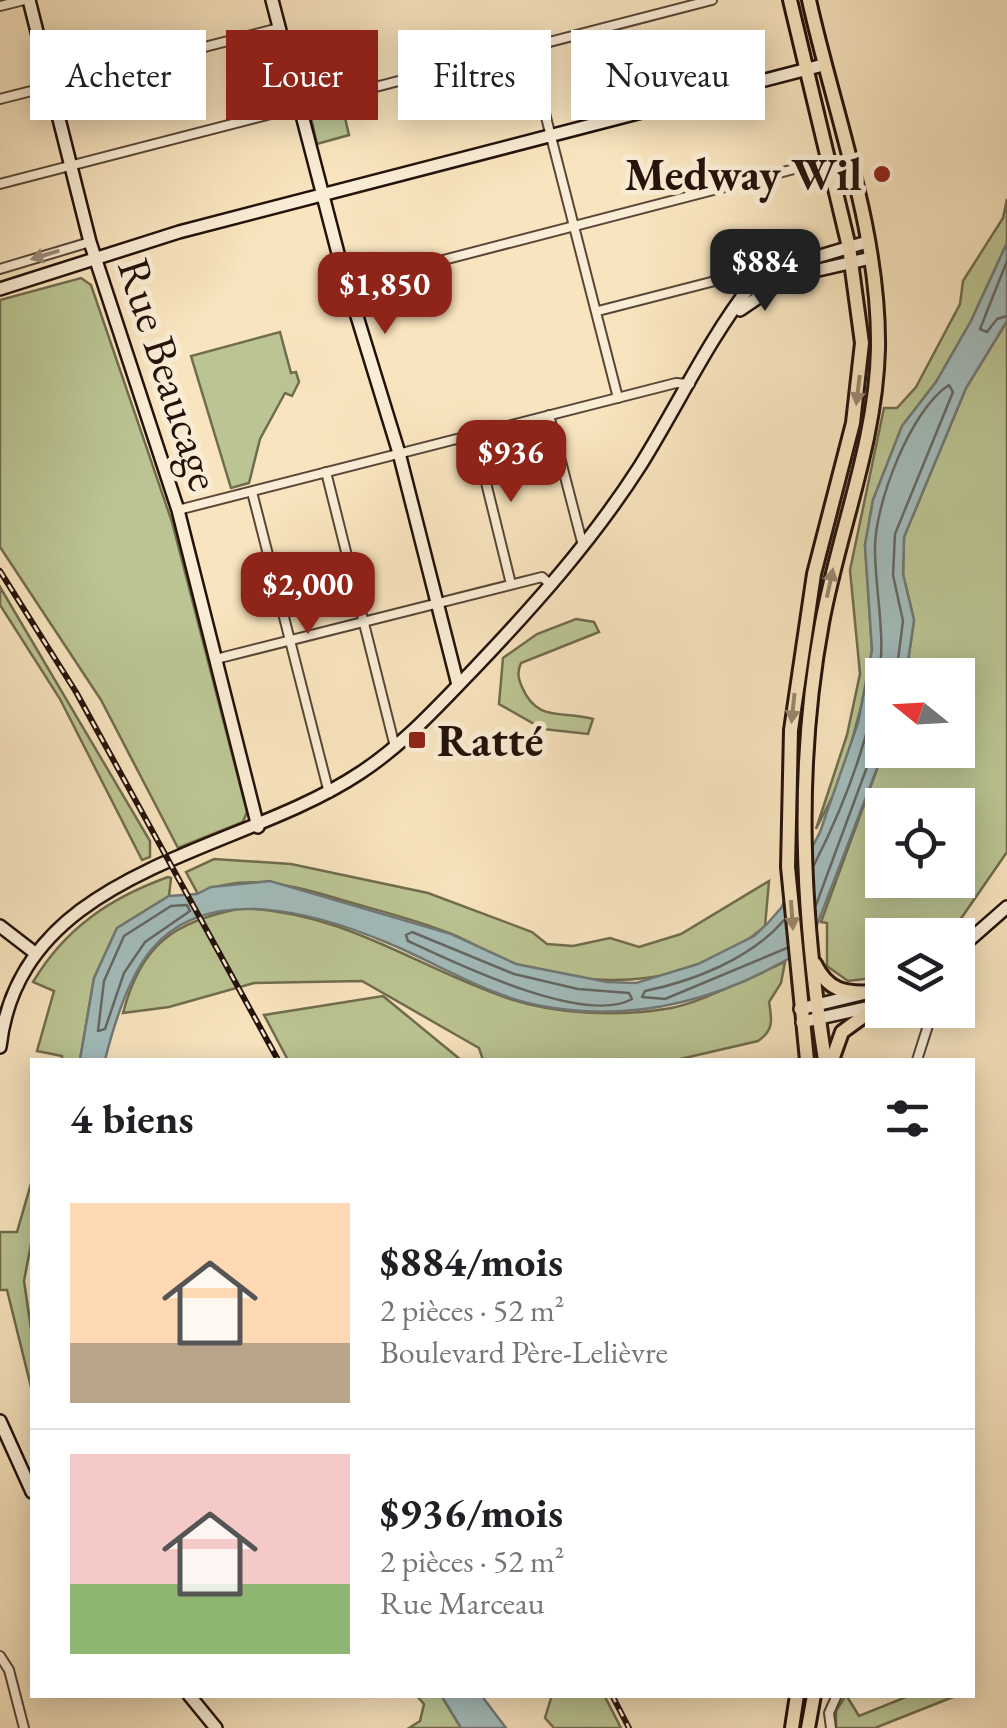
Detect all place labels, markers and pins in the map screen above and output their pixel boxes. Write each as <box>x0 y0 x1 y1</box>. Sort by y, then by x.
place label: Medway Wil <box>624 145 862 203</box>
marker: Medway Wil <box>871 163 893 185</box>
pin: $884 <box>706 229 824 314</box>
pin: $1,850 <box>304 252 466 337</box>
pin: $936 <box>452 420 570 505</box>
pin: $2,000 <box>227 552 389 637</box>
place label: Ratté <box>437 711 543 769</box>
marker: Ratté <box>406 729 428 751</box>

